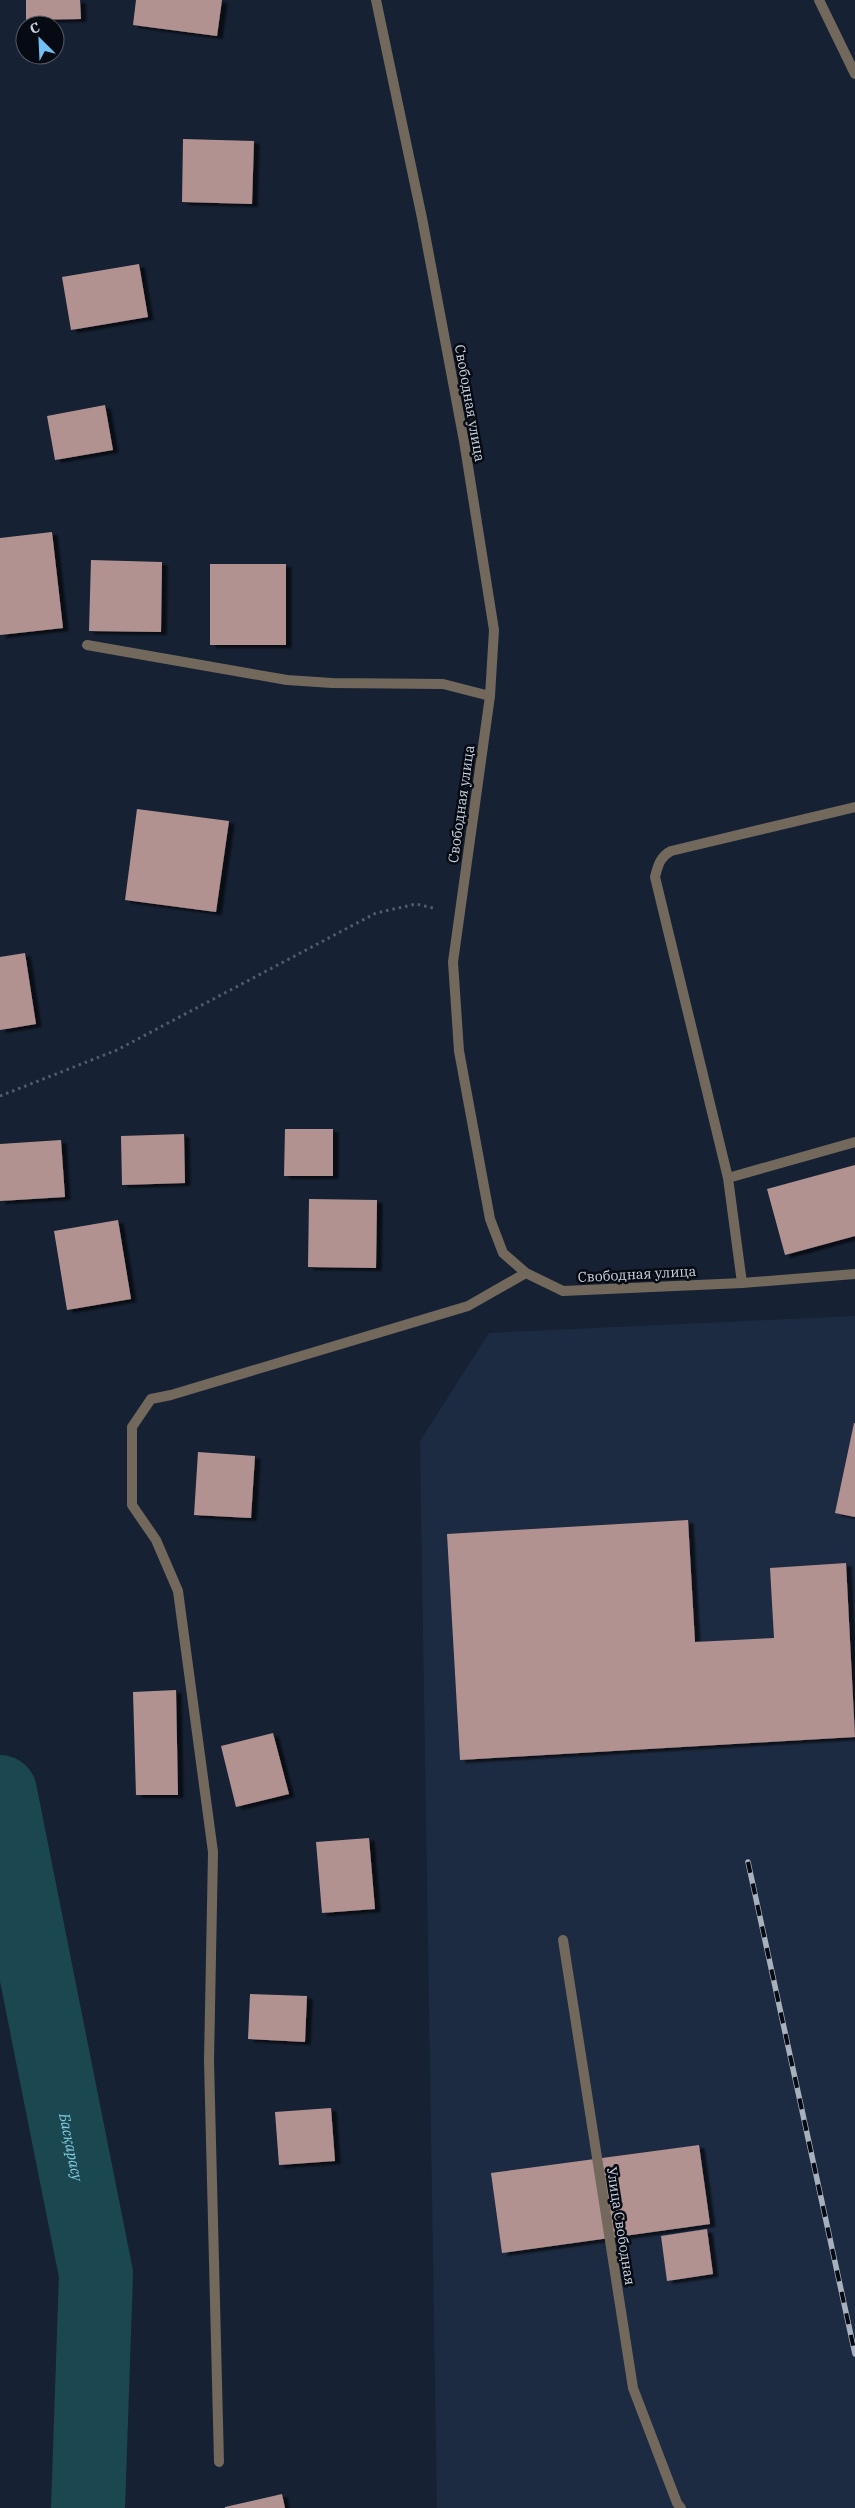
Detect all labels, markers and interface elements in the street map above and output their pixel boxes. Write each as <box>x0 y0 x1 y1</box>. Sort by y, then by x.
north arrow <box>15 15 65 65</box>
text: С <box>27 18 43 38</box>
street label: Свободная улица <box>451 343 489 463</box>
street label: Свободная улица <box>444 744 478 864</box>
street label: Свободная улица <box>577 1262 697 1286</box>
water label: Басқарасу <box>55 2110 87 2184</box>
street label: Улица Свободная <box>603 2166 639 2286</box>

